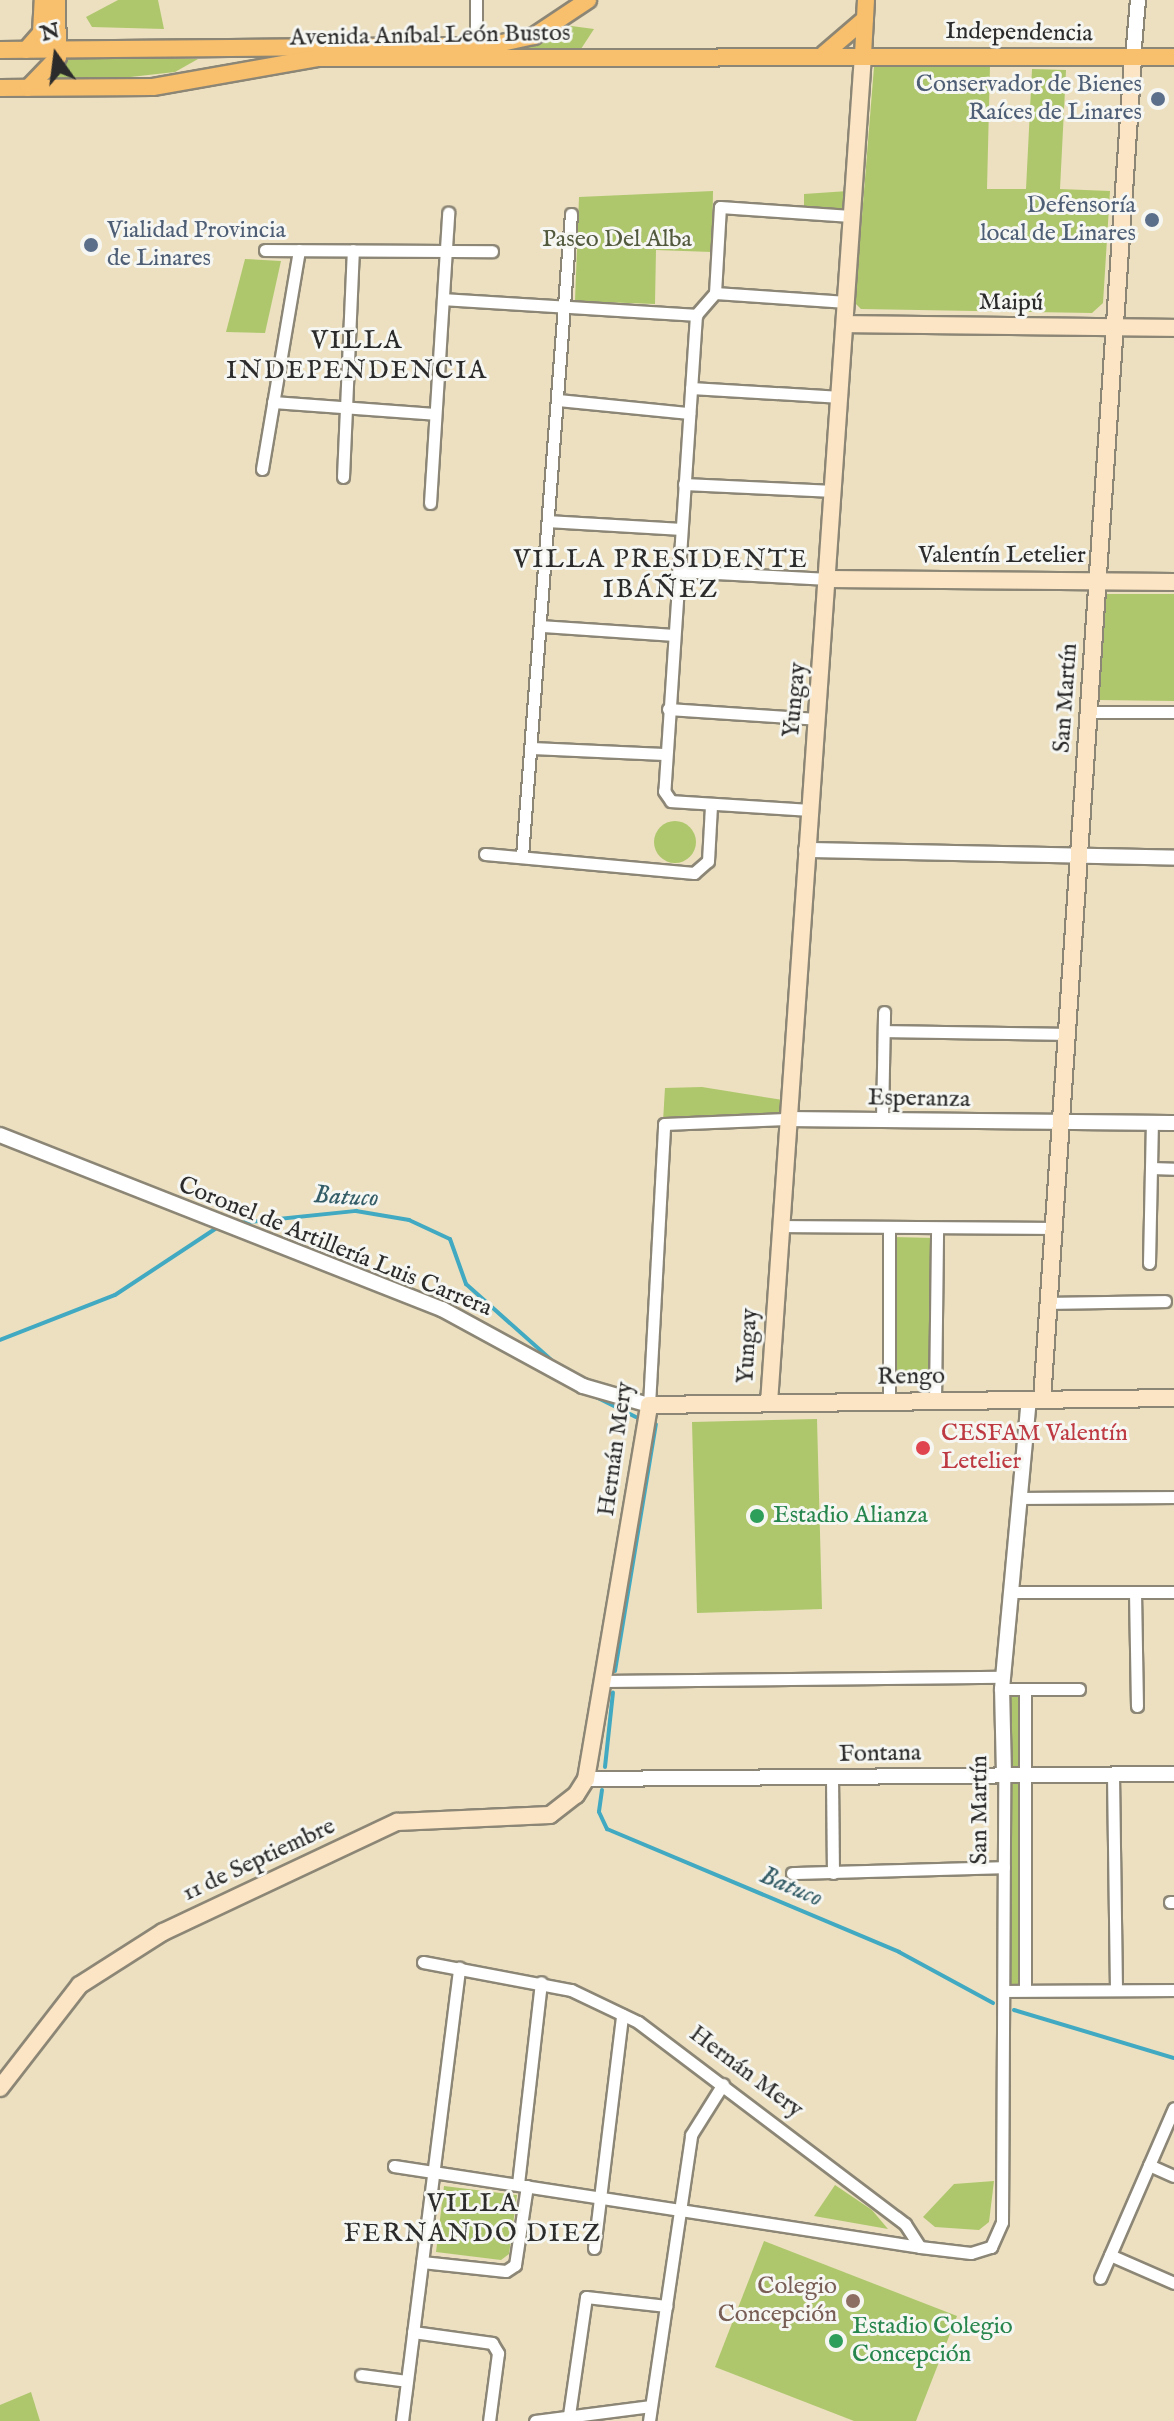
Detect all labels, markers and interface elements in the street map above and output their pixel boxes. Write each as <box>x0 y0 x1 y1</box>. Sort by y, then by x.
north arrow <box>16 16 96 96</box>
text: N <box>38 17 63 49</box>
street label: Independencia <box>945 17 1093 49</box>
street label: Avenida Aníbal León Bustos <box>289 19 571 53</box>
place label: Conservador de Bienes Raíces de Linares <box>916 71 1142 127</box>
marker: Conservador de Bienes Raíces de Linares <box>1149 90 1167 108</box>
place label: Defensoría local de Linares <box>980 192 1136 248</box>
marker: Defensoría local de Linares <box>1143 211 1161 229</box>
place label: Vialidad Provincia de Linares <box>107 217 286 273</box>
park label: Paseo Del Alba <box>542 226 692 254</box>
marker: Vialidad Provincia de Linares <box>82 236 100 254</box>
street label: Maipú <box>978 288 1044 318</box>
district label: VILLA INDEPENDENCIA <box>226 325 488 386</box>
street label: Valentín Letelier <box>918 542 1086 570</box>
district label: VILLA PRESIDENTE IBÁÑEZ <box>513 544 809 606</box>
street label: San Martín <box>1048 642 1084 754</box>
street label: Yungay <box>777 661 813 739</box>
street label: Esperanza <box>867 1084 971 1114</box>
street label: Coronel de Artillería Luis Carrera <box>174 1171 496 1323</box>
water label: Batuco <box>313 1180 379 1214</box>
street label: Yungay <box>732 1308 764 1384</box>
street label: Rengo <box>877 1362 945 1392</box>
street label: Hernán Mery <box>592 1380 640 1518</box>
place label: CESFAM Valentín Letelier <box>941 1420 1128 1476</box>
marker: CESFAM Valentín Letelier <box>912 1437 934 1459</box>
place label: Estadio Alianza <box>773 1502 928 1530</box>
marker: Estadio Alianza <box>748 1507 766 1525</box>
street label: Fontana <box>839 1739 921 1769</box>
street label: San Martín <box>966 1755 994 1865</box>
street label: 11 de Septiembre <box>178 1812 340 1908</box>
water label: Batuco <box>755 1860 827 1914</box>
street label: Hernán Mery <box>683 2020 809 2124</box>
district label: VILLA FERNANDO DIEZ <box>344 2188 602 2250</box>
place label: Colegio Concepción <box>718 2273 837 2329</box>
marker: Colegio Concepción <box>844 2292 862 2310</box>
place label: Estadio Colegio Concepción <box>852 2313 1013 2369</box>
marker: Estadio Colegio Concepción <box>827 2332 845 2350</box>

